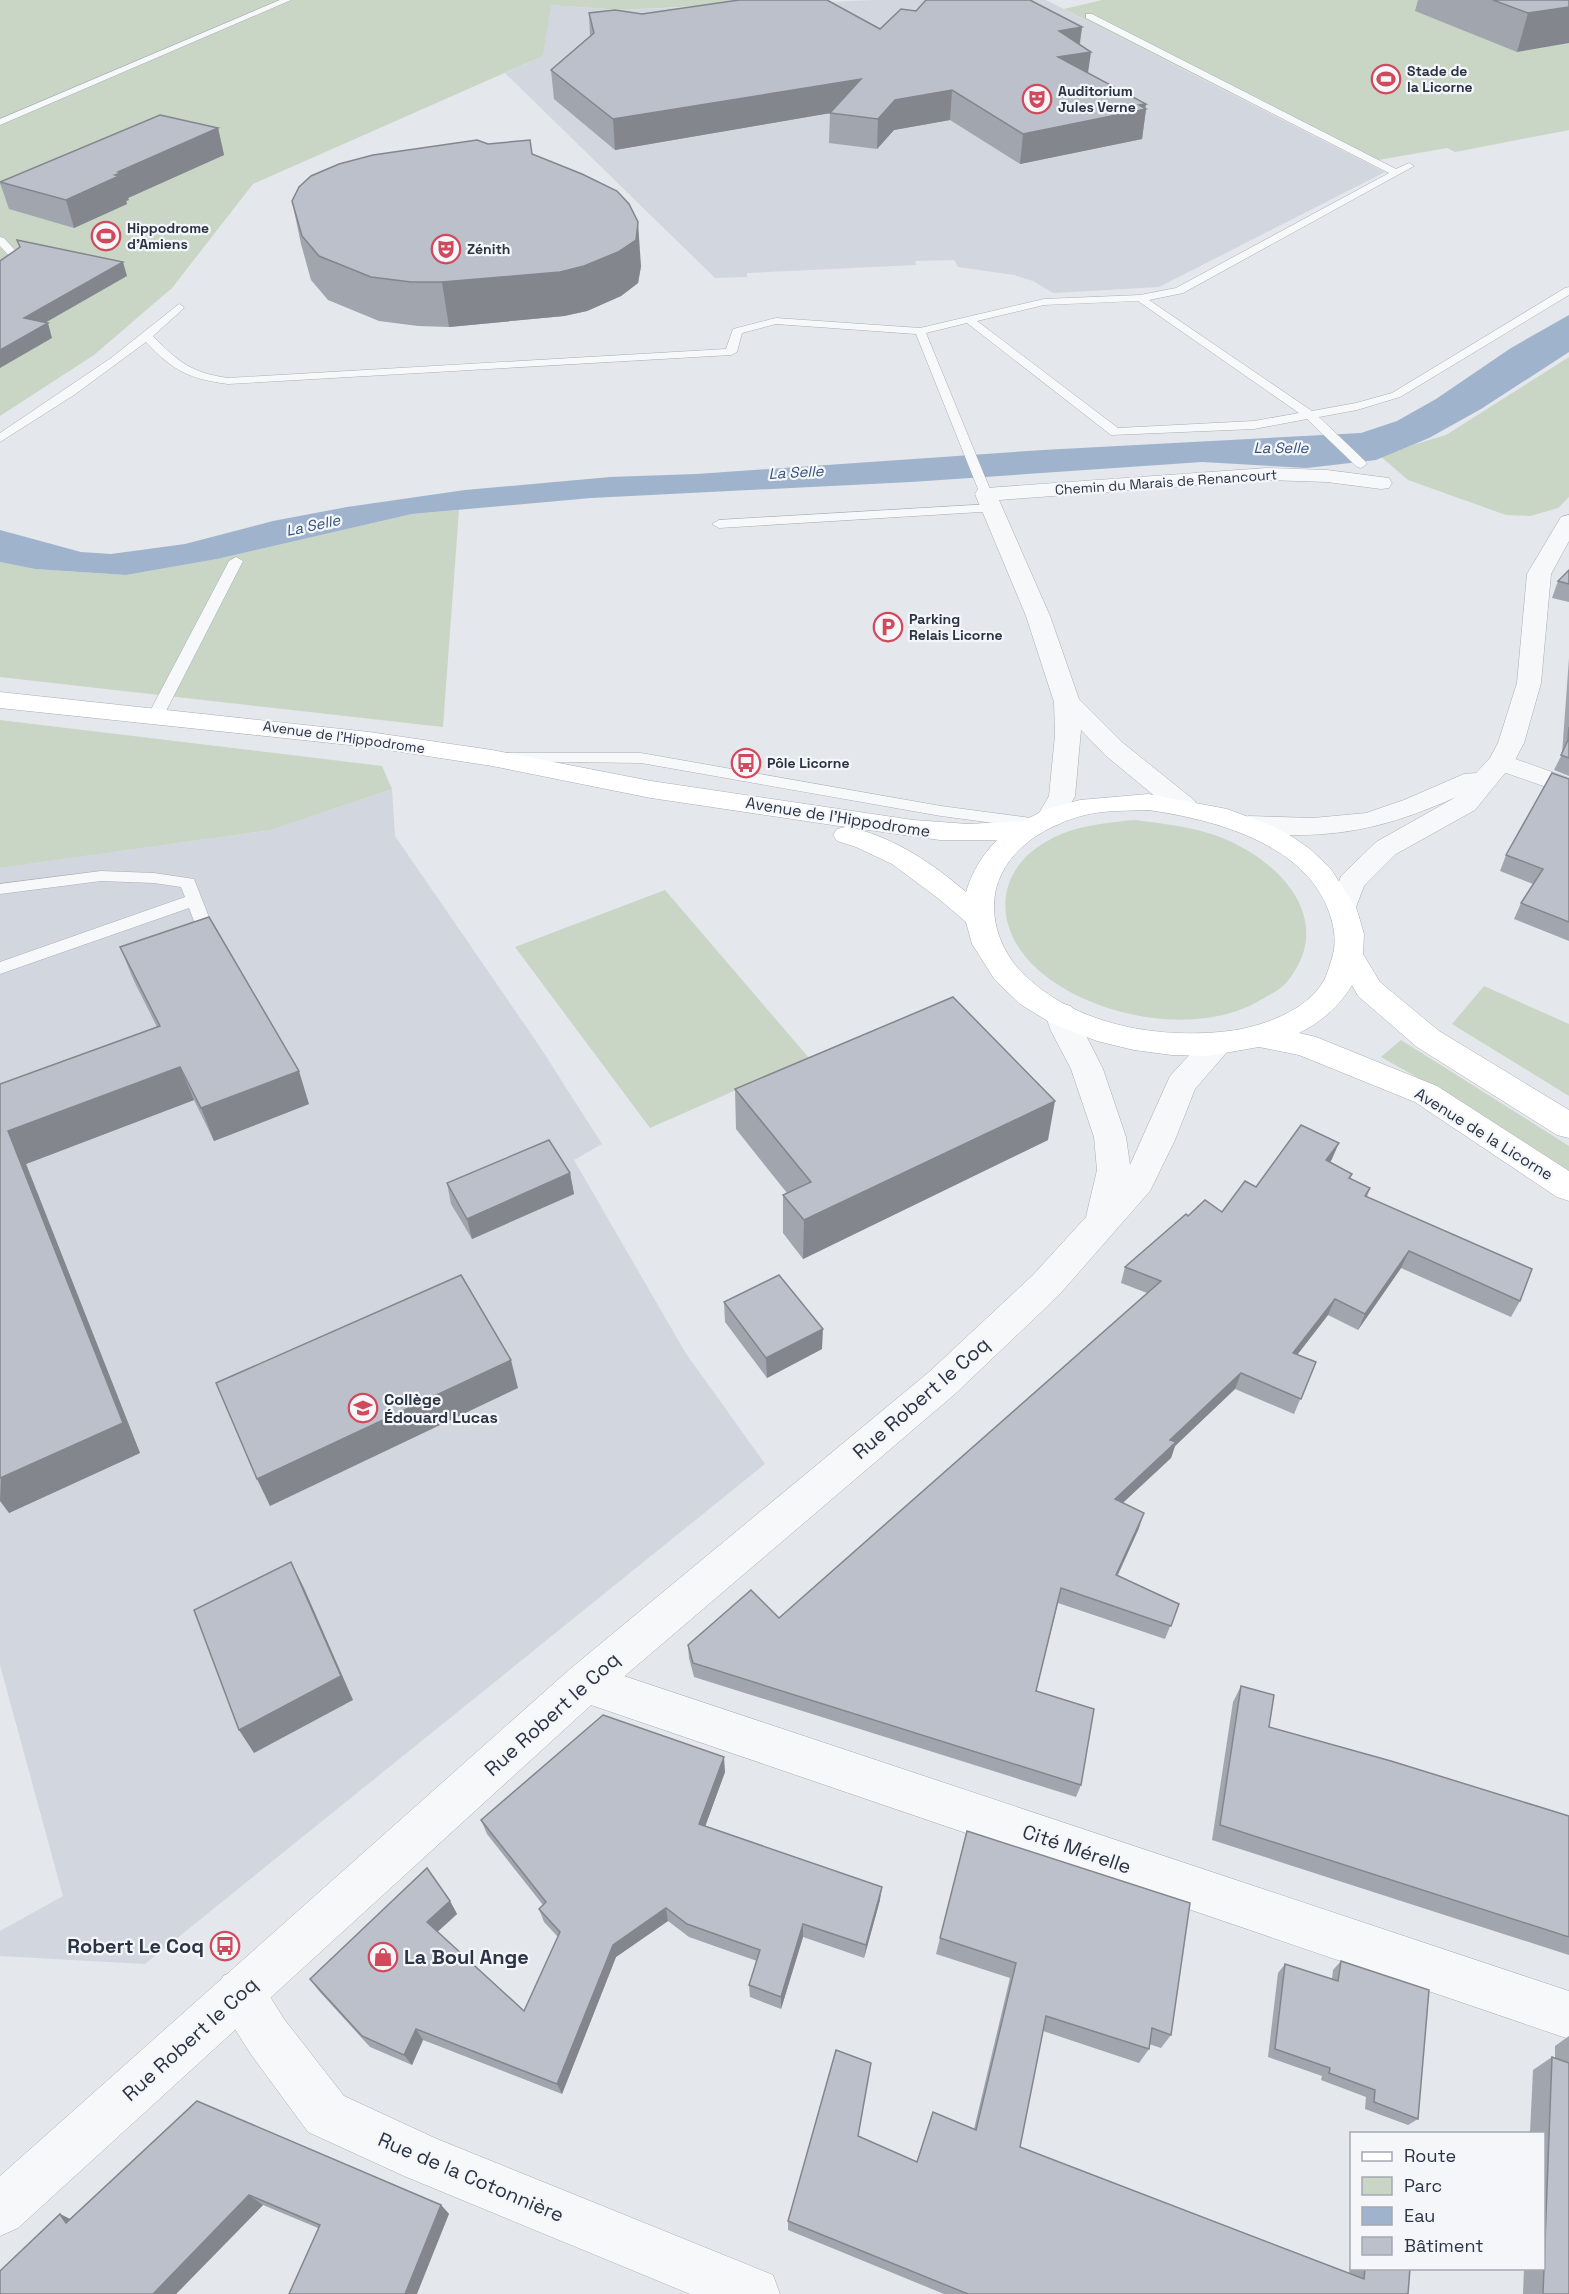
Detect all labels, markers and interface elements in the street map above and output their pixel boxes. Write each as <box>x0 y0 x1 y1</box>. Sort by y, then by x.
place label: Stade de la Licorne <box>1407 62 1473 96</box>
sports icon: Stade de la Licorne <box>1370 63 1402 95</box>
place label: Auditorium Jules Verne <box>1058 82 1136 116</box>
theatre icon: Auditorium Jules Verne <box>1021 83 1053 115</box>
place label: Hippodrome d'Amiens <box>127 219 209 253</box>
sports icon: Hippodrome d'Amiens <box>90 220 122 252</box>
theatre icon: Zénith <box>430 233 462 265</box>
place label: Zénith <box>467 240 510 258</box>
water label: La Selle <box>1254 438 1310 457</box>
water label: La Selle <box>768 461 825 483</box>
street label: Chemin du Marais de Renancourt <box>1054 465 1278 499</box>
water label: La Selle <box>284 510 343 540</box>
place label: Parking Relais Licorne <box>909 610 1003 644</box>
parking icon: Parking Relais Licorne <box>872 611 904 643</box>
street label: Avenue de l'Hippodrome <box>262 717 426 757</box>
bus stop icon: Pôle Licorne <box>730 747 762 779</box>
place label: Pôle Licorne <box>767 754 850 772</box>
street label: Avenue de l'Hippodrome <box>744 792 932 842</box>
street label: Avenue de la Licorne <box>1411 1083 1557 1185</box>
street label: Rue Robert le Coq <box>847 1331 995 1465</box>
place label: Collège Édouard Lucas <box>384 1389 498 1428</box>
school or university icon: Collège Édouard Lucas <box>347 1392 379 1424</box>
street label: Rue Robert le Coq <box>479 1646 625 1782</box>
street label: Cité Mérelle <box>1019 1818 1135 1880</box>
bus stop icon: Robert Le Coq <box>209 1930 241 1962</box>
place label: Robert Le Coq <box>67 1933 204 1959</box>
shop icon: La Boul Ange <box>367 1941 399 1973</box>
place label: La Boul Ange <box>404 1944 529 1970</box>
street label: Rue Robert le Coq <box>117 1971 263 2107</box>
street label: Rue de la Cotonnière <box>374 2126 568 2228</box>
legend <box>1350 2132 1545 2270</box>
text: Route <box>1404 2144 1456 2167</box>
text: Parc <box>1404 2174 1442 2197</box>
text: Eau <box>1404 2204 1435 2227</box>
text: Bâtiment <box>1404 2234 1484 2257</box>

